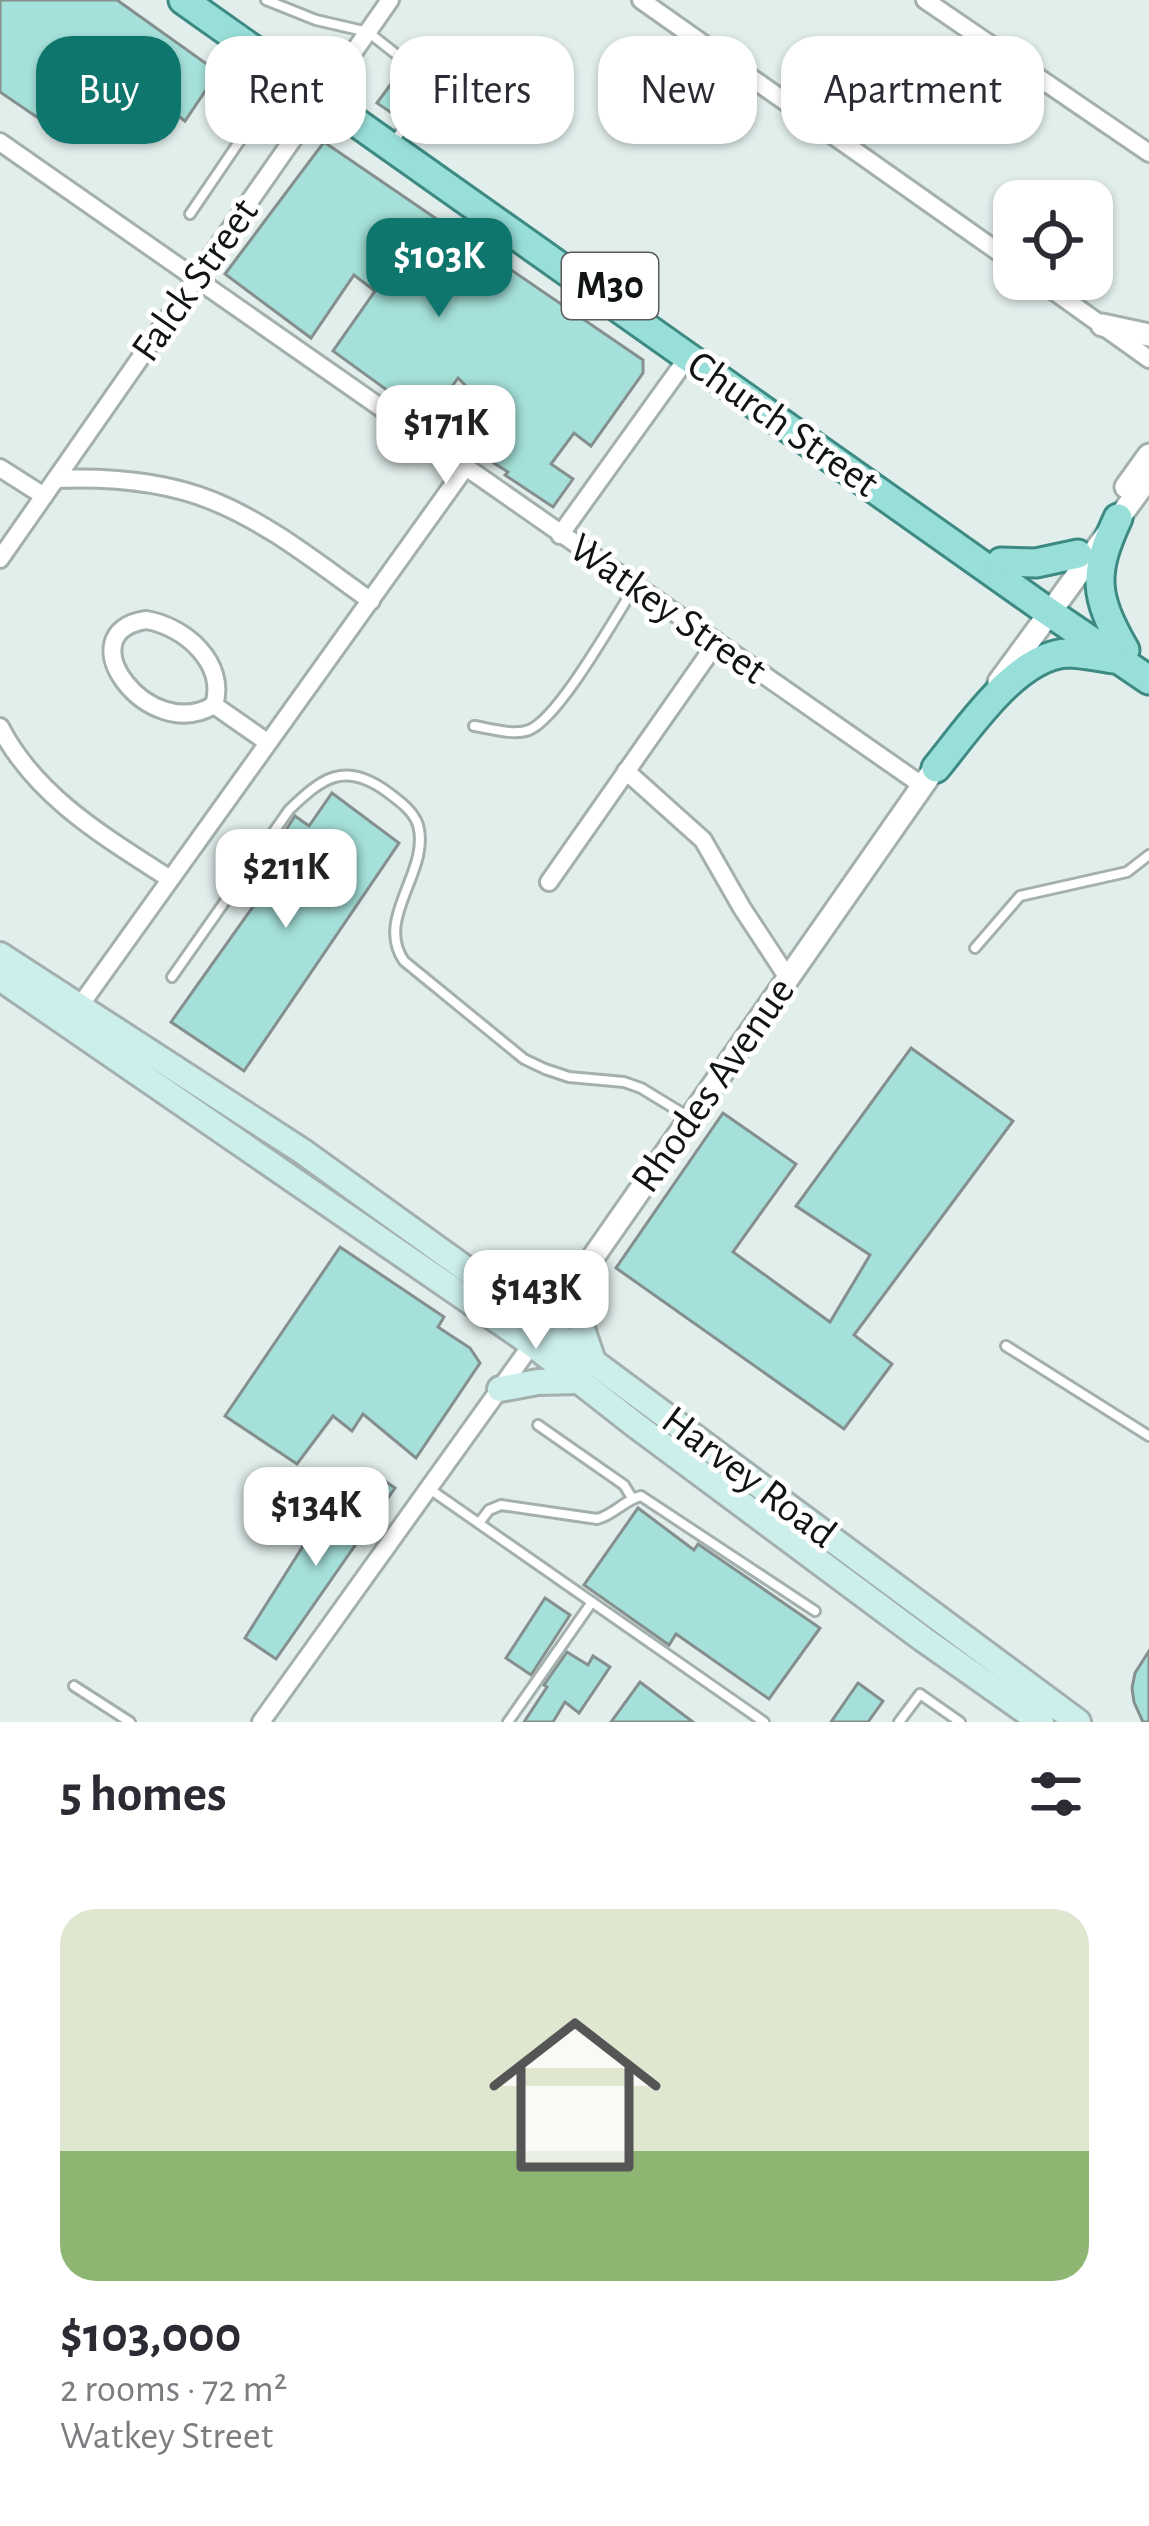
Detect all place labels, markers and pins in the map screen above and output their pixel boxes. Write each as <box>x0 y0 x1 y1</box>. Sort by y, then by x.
pin: $103K <box>355 218 523 320</box>
pin: $171K <box>362 385 530 487</box>
pin: $211K <box>202 829 370 931</box>
pin: $143K <box>452 1250 620 1352</box>
pin: $134K <box>232 1467 400 1569</box>

